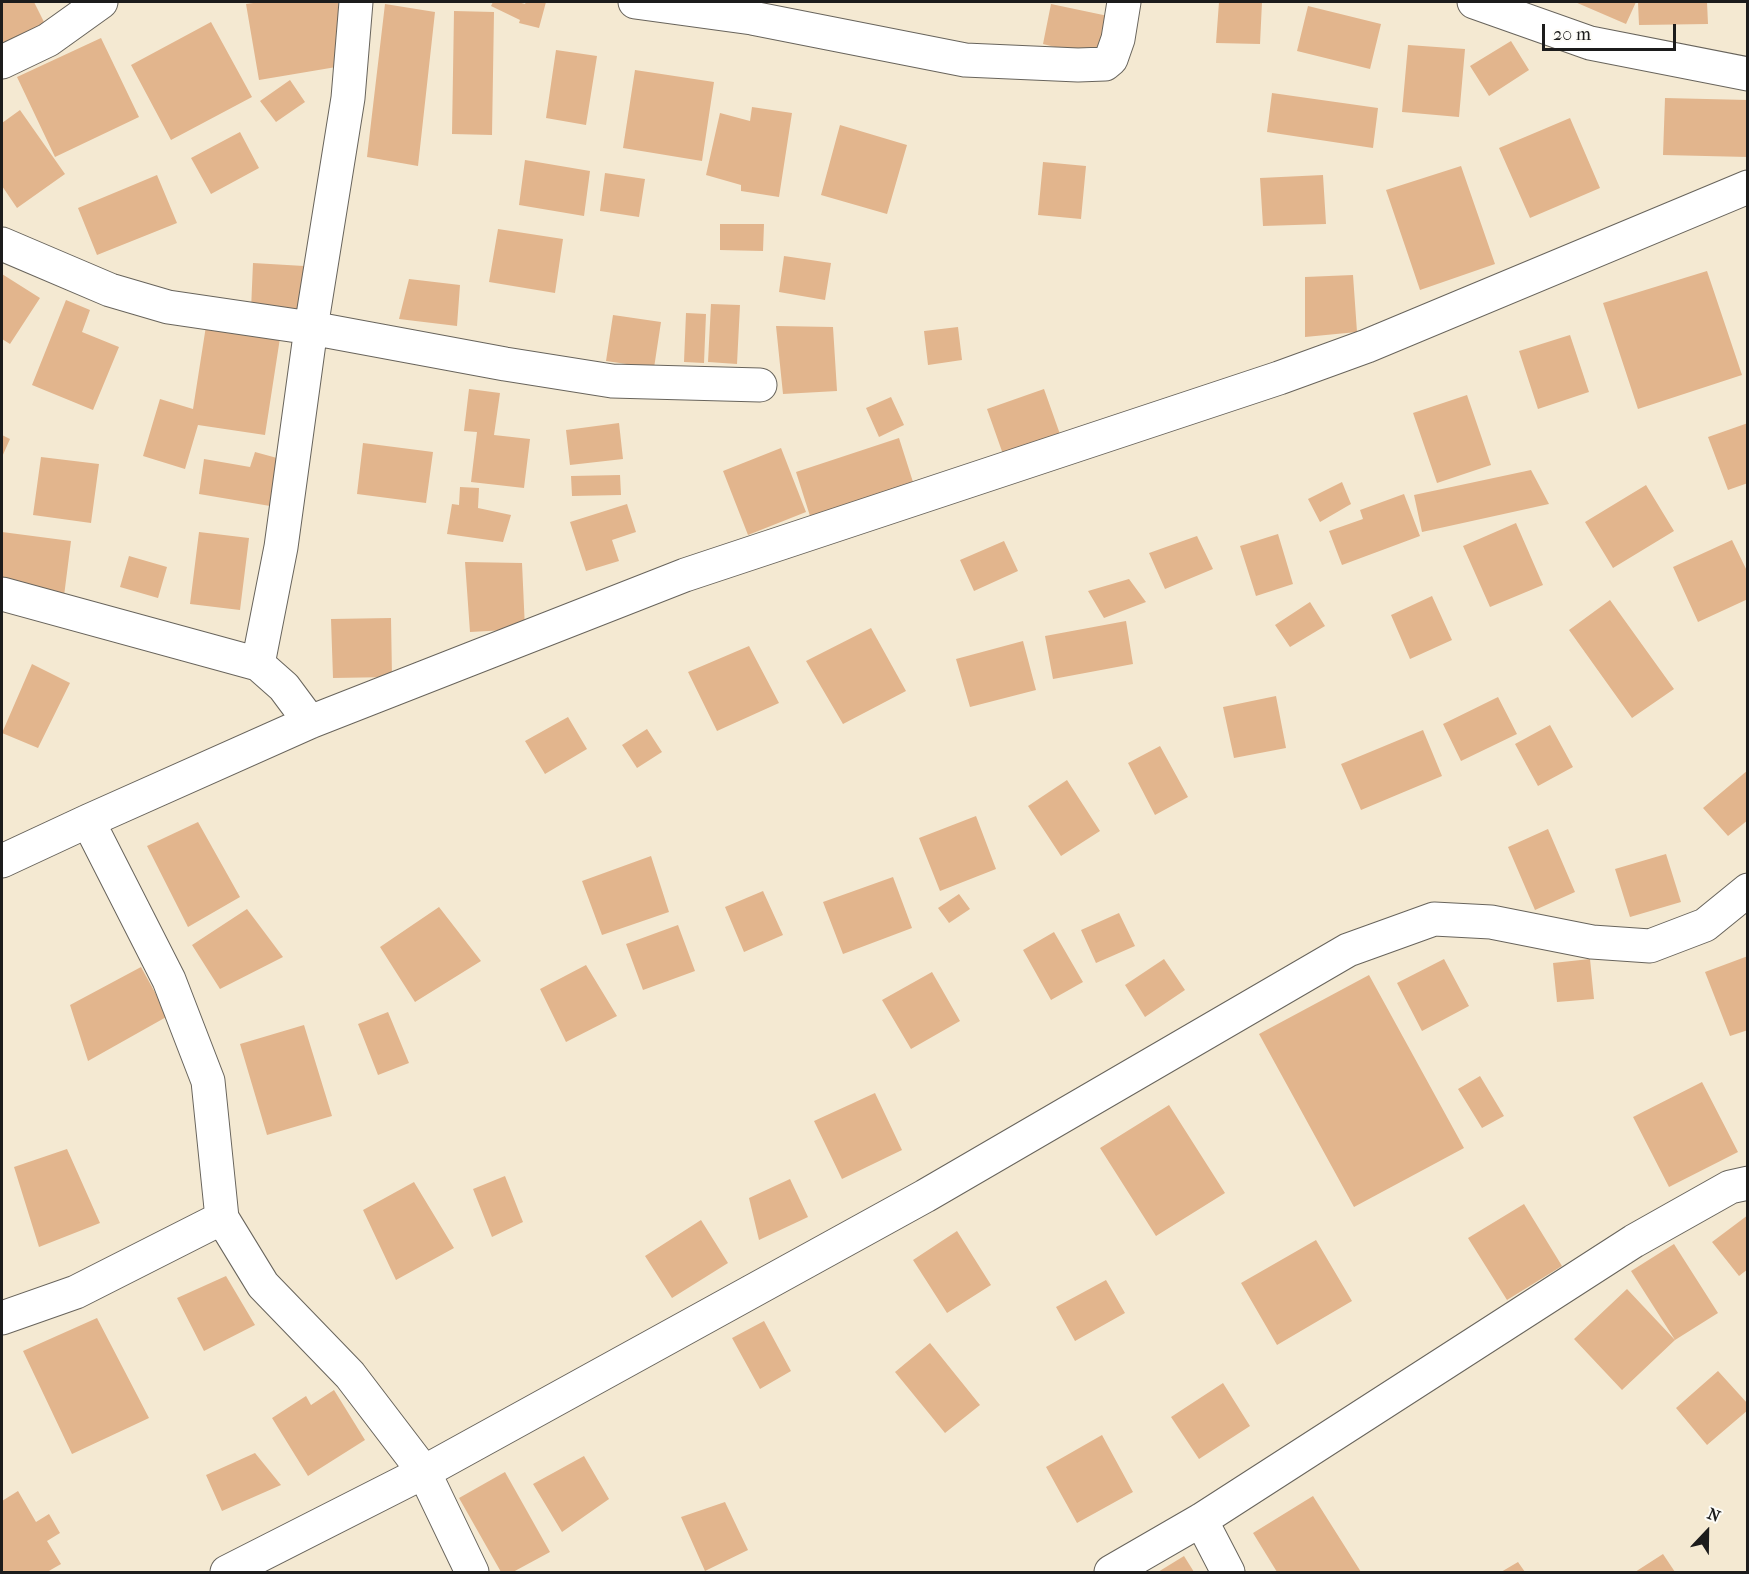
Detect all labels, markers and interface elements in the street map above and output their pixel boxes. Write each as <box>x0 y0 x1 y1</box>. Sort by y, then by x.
scale bar <box>1545 12 1678 50</box>
text: 20 m <box>1553 24 1591 45</box>
north arrow <box>1677 1502 1737 1562</box>
text: N <box>1705 1504 1723 1526</box>

